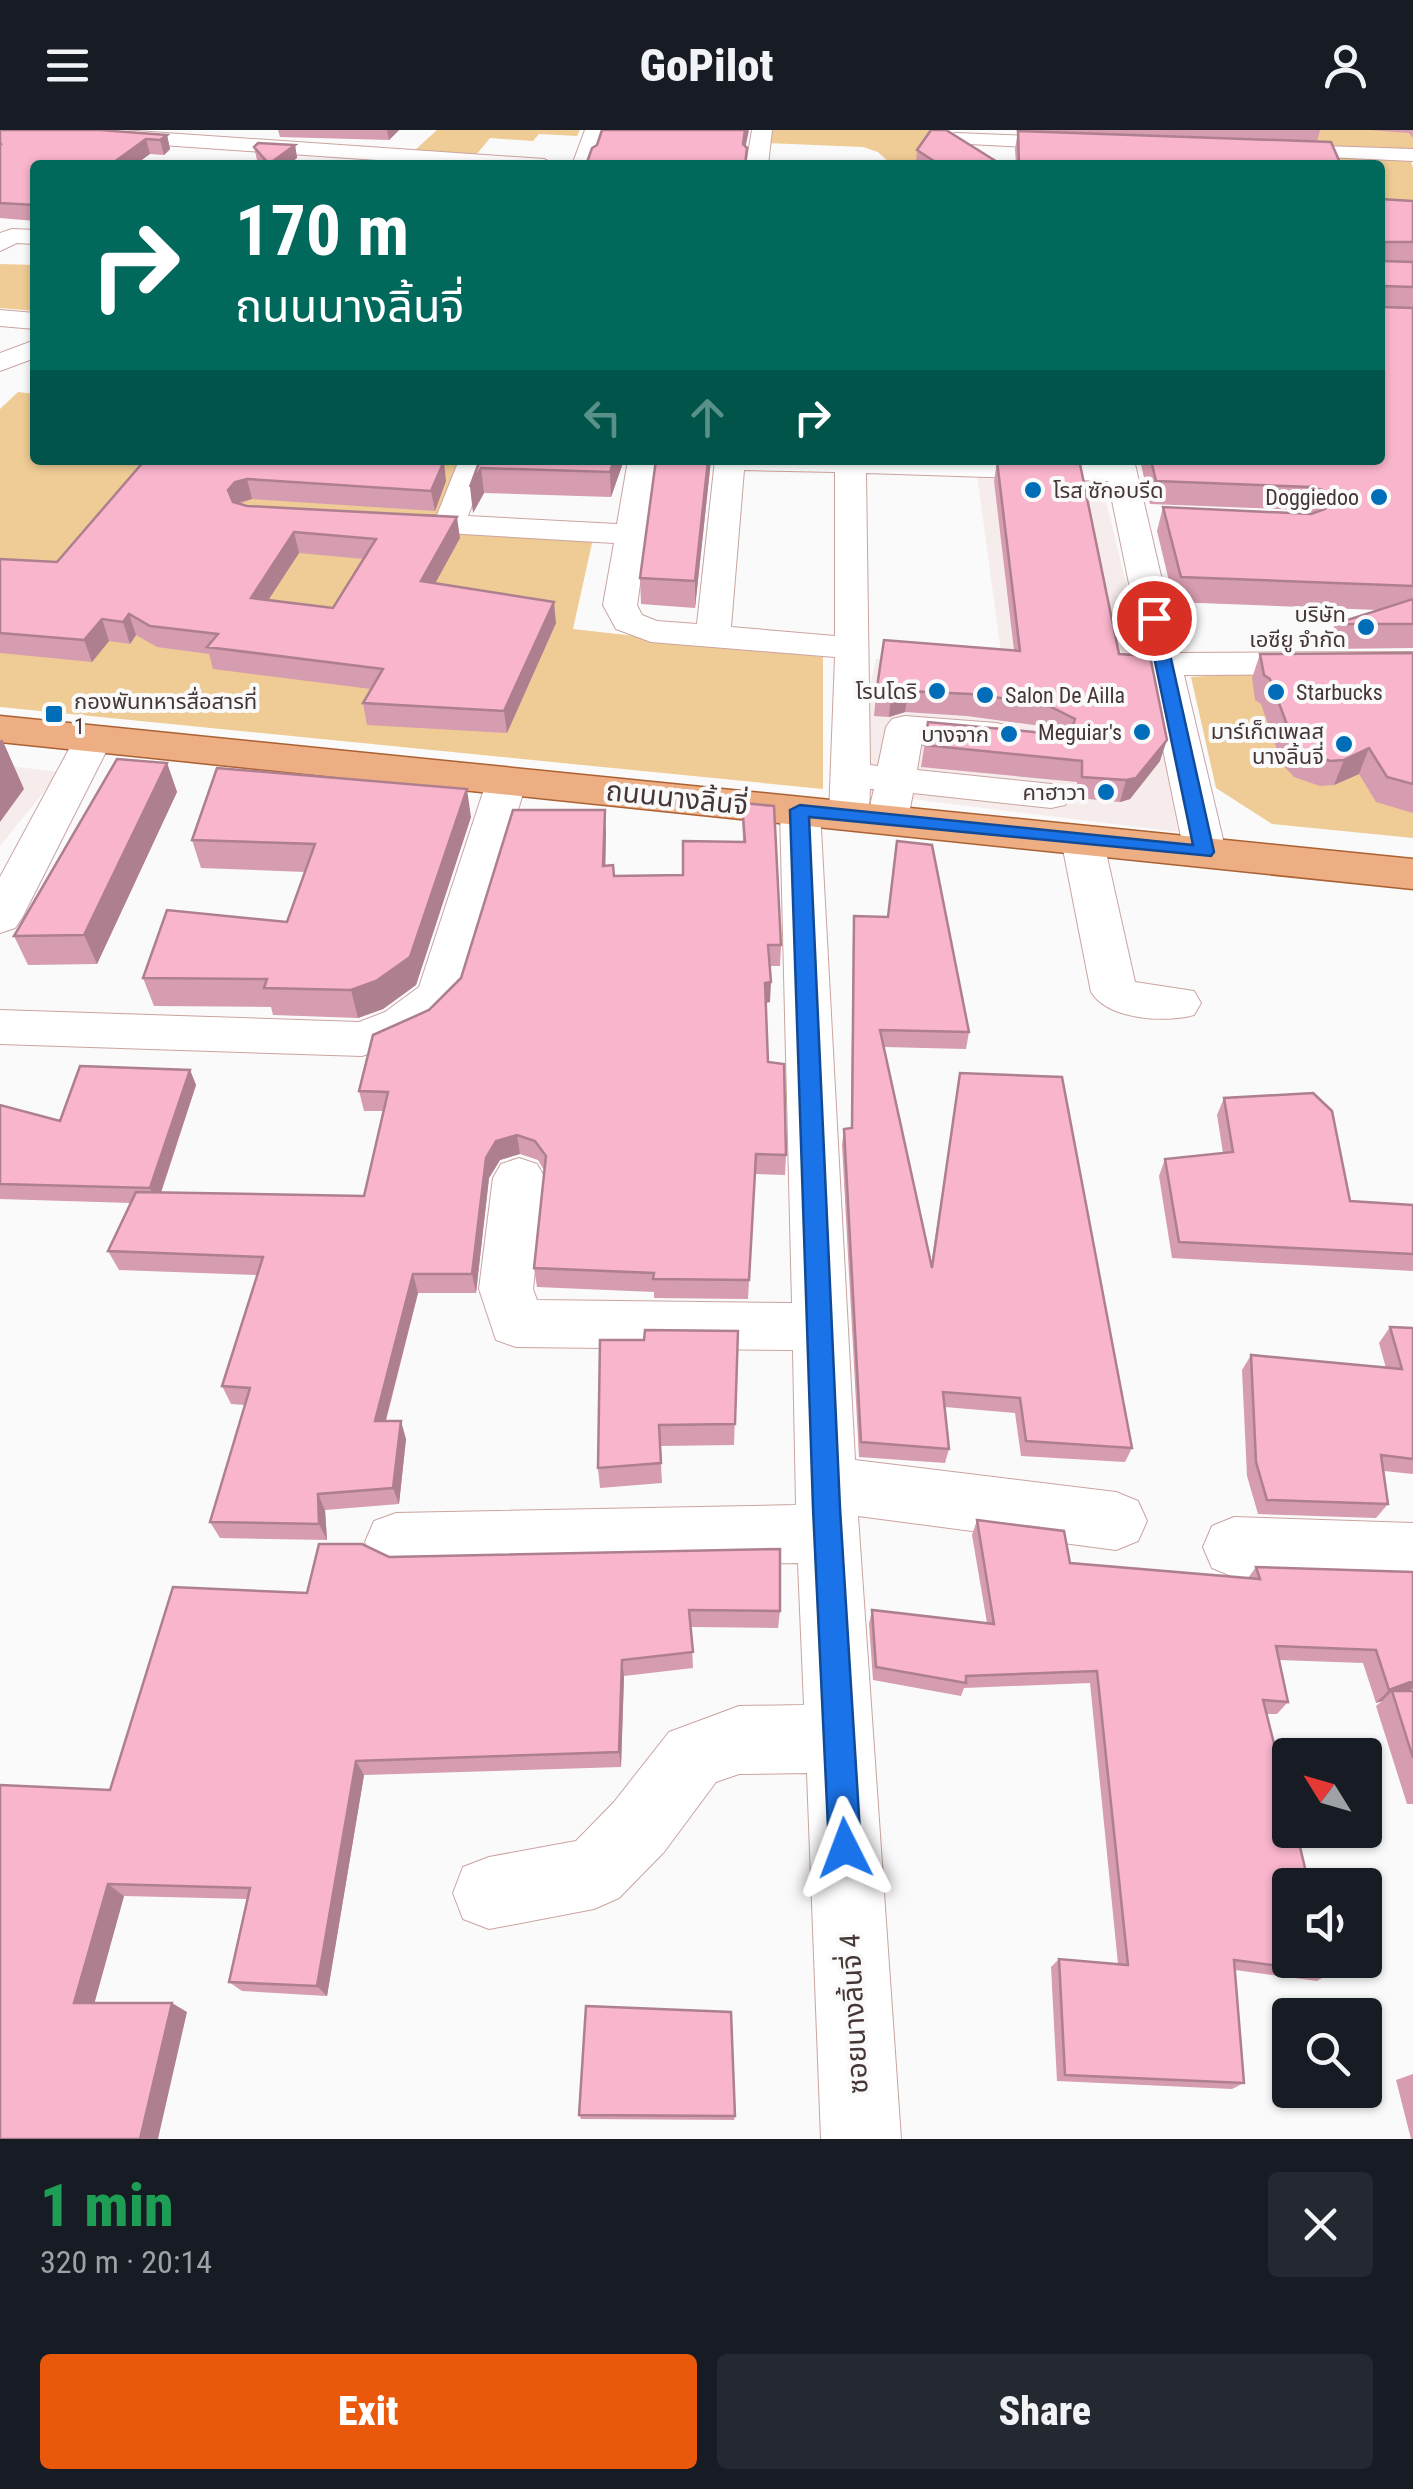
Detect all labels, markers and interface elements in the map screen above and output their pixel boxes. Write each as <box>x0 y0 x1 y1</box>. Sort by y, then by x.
icon: menu <box>40 38 95 93</box>
icon: person <box>1318 38 1373 93</box>
text: GoPilot <box>640 39 773 92</box>
text: 170 m <box>235 190 409 272</box>
icon: right <box>70 200 200 330</box>
text: ถนนนางลิ้นจี่ <box>235 280 465 333</box>
icon: left <box>575 390 630 445</box>
icon: ahead <box>680 390 735 445</box>
icon: right <box>785 390 840 445</box>
place label: โรส ซักอบรีด <box>1053 478 1164 503</box>
marker: โรส ซักอบรีด <box>1022 479 1044 501</box>
place label: Doggiedoo <box>1265 485 1359 510</box>
marker: Doggiedoo <box>1368 486 1390 508</box>
pin <box>1112 576 1197 661</box>
icon: arrive <box>1127 591 1182 646</box>
place label: บริษัท เอซียู จำกัด <box>1249 602 1346 653</box>
marker: บริษัท เอซียู จำกัด <box>1355 616 1377 638</box>
place label: โรนโดริ <box>855 679 917 704</box>
marker: โรนโดริ <box>926 680 948 702</box>
place label: Starbucks <box>1296 680 1383 705</box>
marker: Starbucks <box>1265 681 1287 703</box>
place label: Salon De Ailla <box>1005 683 1125 708</box>
marker: Salon De Ailla <box>974 684 996 706</box>
place label: กองพันทหารสื่อสารที่ 1 <box>74 686 257 739</box>
marker: กองพันทหารสื่อสารที่ 1 <box>43 703 65 725</box>
place label: มาร์เก็ตเพลส นางลิ้นจี่ <box>1211 719 1324 769</box>
place label: Meguiar's <box>1038 720 1122 745</box>
marker: Meguiar's <box>1131 721 1153 743</box>
place label: บางจาก <box>921 722 989 747</box>
marker: บางจาก <box>998 723 1020 745</box>
marker: มาร์เก็ตเพลส นางลิ้นจี่ <box>1333 733 1355 755</box>
street label: ถนนนางลิ้นจี่ <box>604 771 750 822</box>
place label: คาฮาวา <box>1023 780 1086 805</box>
marker: คาฮาวา <box>1095 781 1117 803</box>
north arrow <box>1272 1738 1382 1848</box>
map controls <box>1272 1738 1382 2108</box>
position arrow <box>793 1796 897 1900</box>
button: sound <box>1272 1868 1382 1978</box>
street label: ซอยนางลิ้นจี่ 4 <box>830 1933 875 2095</box>
button: search <box>1272 1998 1382 2108</box>
text: 1 min <box>40 2170 174 2241</box>
button: close <box>1268 2172 1373 2277</box>
text: 320 m · 20:14 <box>40 2243 212 2281</box>
button: Exit <box>40 2354 697 2469</box>
button: Share <box>717 2354 1373 2469</box>

